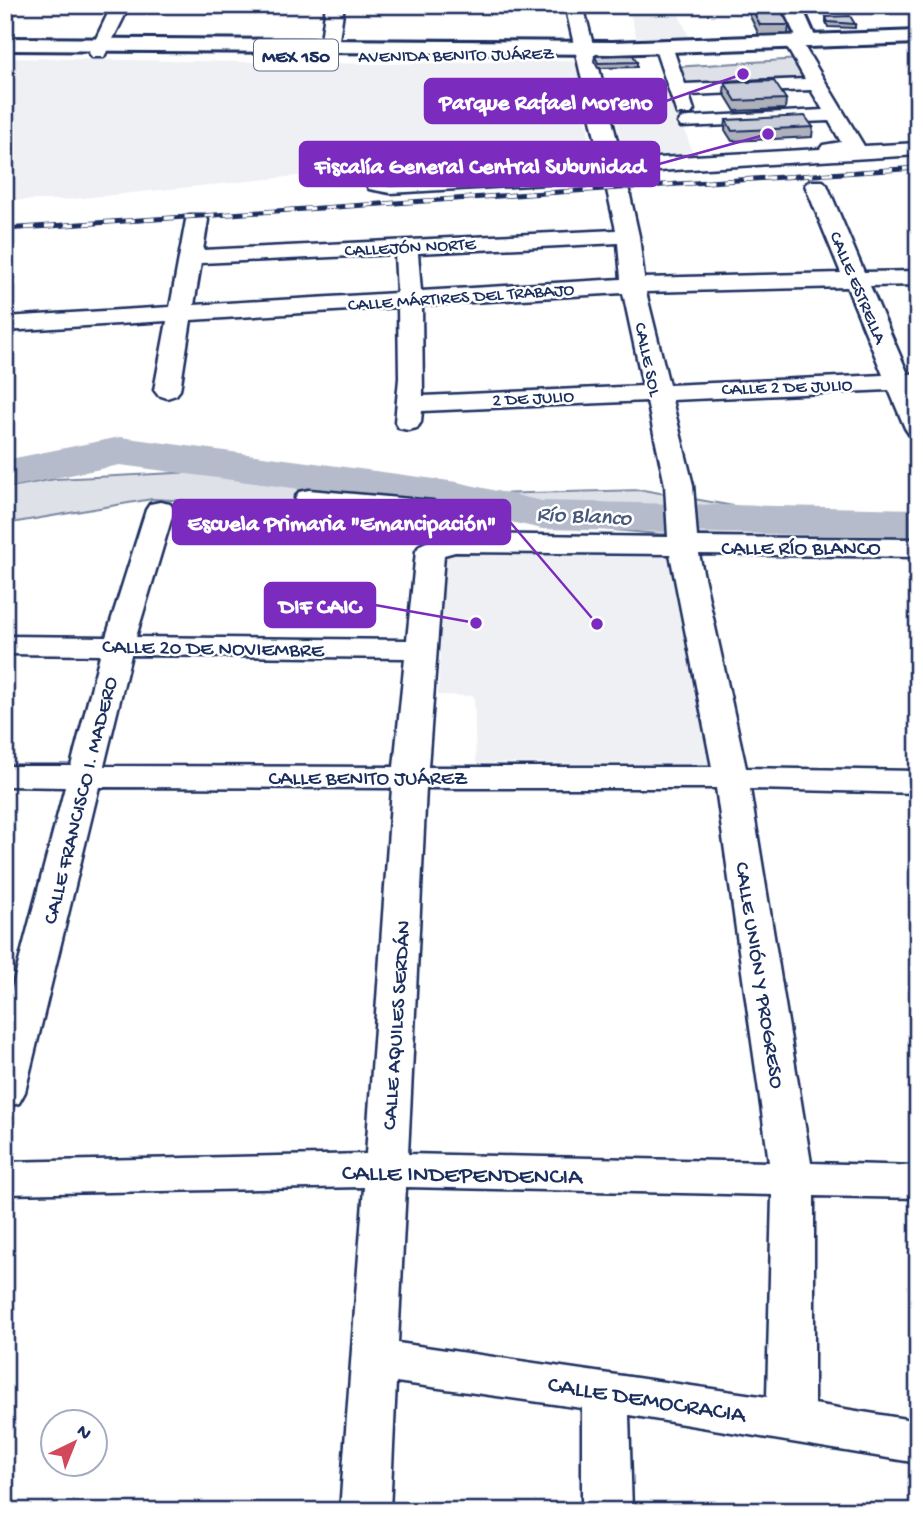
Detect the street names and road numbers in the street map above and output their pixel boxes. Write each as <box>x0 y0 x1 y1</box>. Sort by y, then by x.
road number: MEX 150 <box>254 40 338 70</box>
street label: AVENIDA BENITO JUÁREZ <box>358 43 555 69</box>
street label: CALLE ESTRELLA <box>824 229 890 349</box>
street label: CALLEJÓN NORTE <box>344 235 477 262</box>
street label: CALLE MÁRTIRES DEL TRABAJO <box>347 279 575 317</box>
street label: CALLE SOL <box>629 321 665 400</box>
street label: CALLE 2 DE JULIO <box>721 376 853 401</box>
street label: 2 DE JULIO <box>492 387 575 412</box>
street label: CALLE RÍO BLANCO <box>721 538 881 563</box>
street label: CALLE 20 DE NOVIEMBRE <box>102 636 325 665</box>
street label: CALLE FRANCISCO I. MADERO <box>40 674 125 927</box>
street label: CALLE BENITO JUÁREZ <box>269 767 468 793</box>
street label: CALLE UNIÓN Y PROGRESO <box>727 860 788 1091</box>
street label: CALLE AQUILES SERDÁN <box>378 920 418 1131</box>
street label: CALLE INDEPENDENCIA <box>341 1160 584 1193</box>
street label: CALLE DEMOCRACIA <box>546 1372 749 1432</box>

